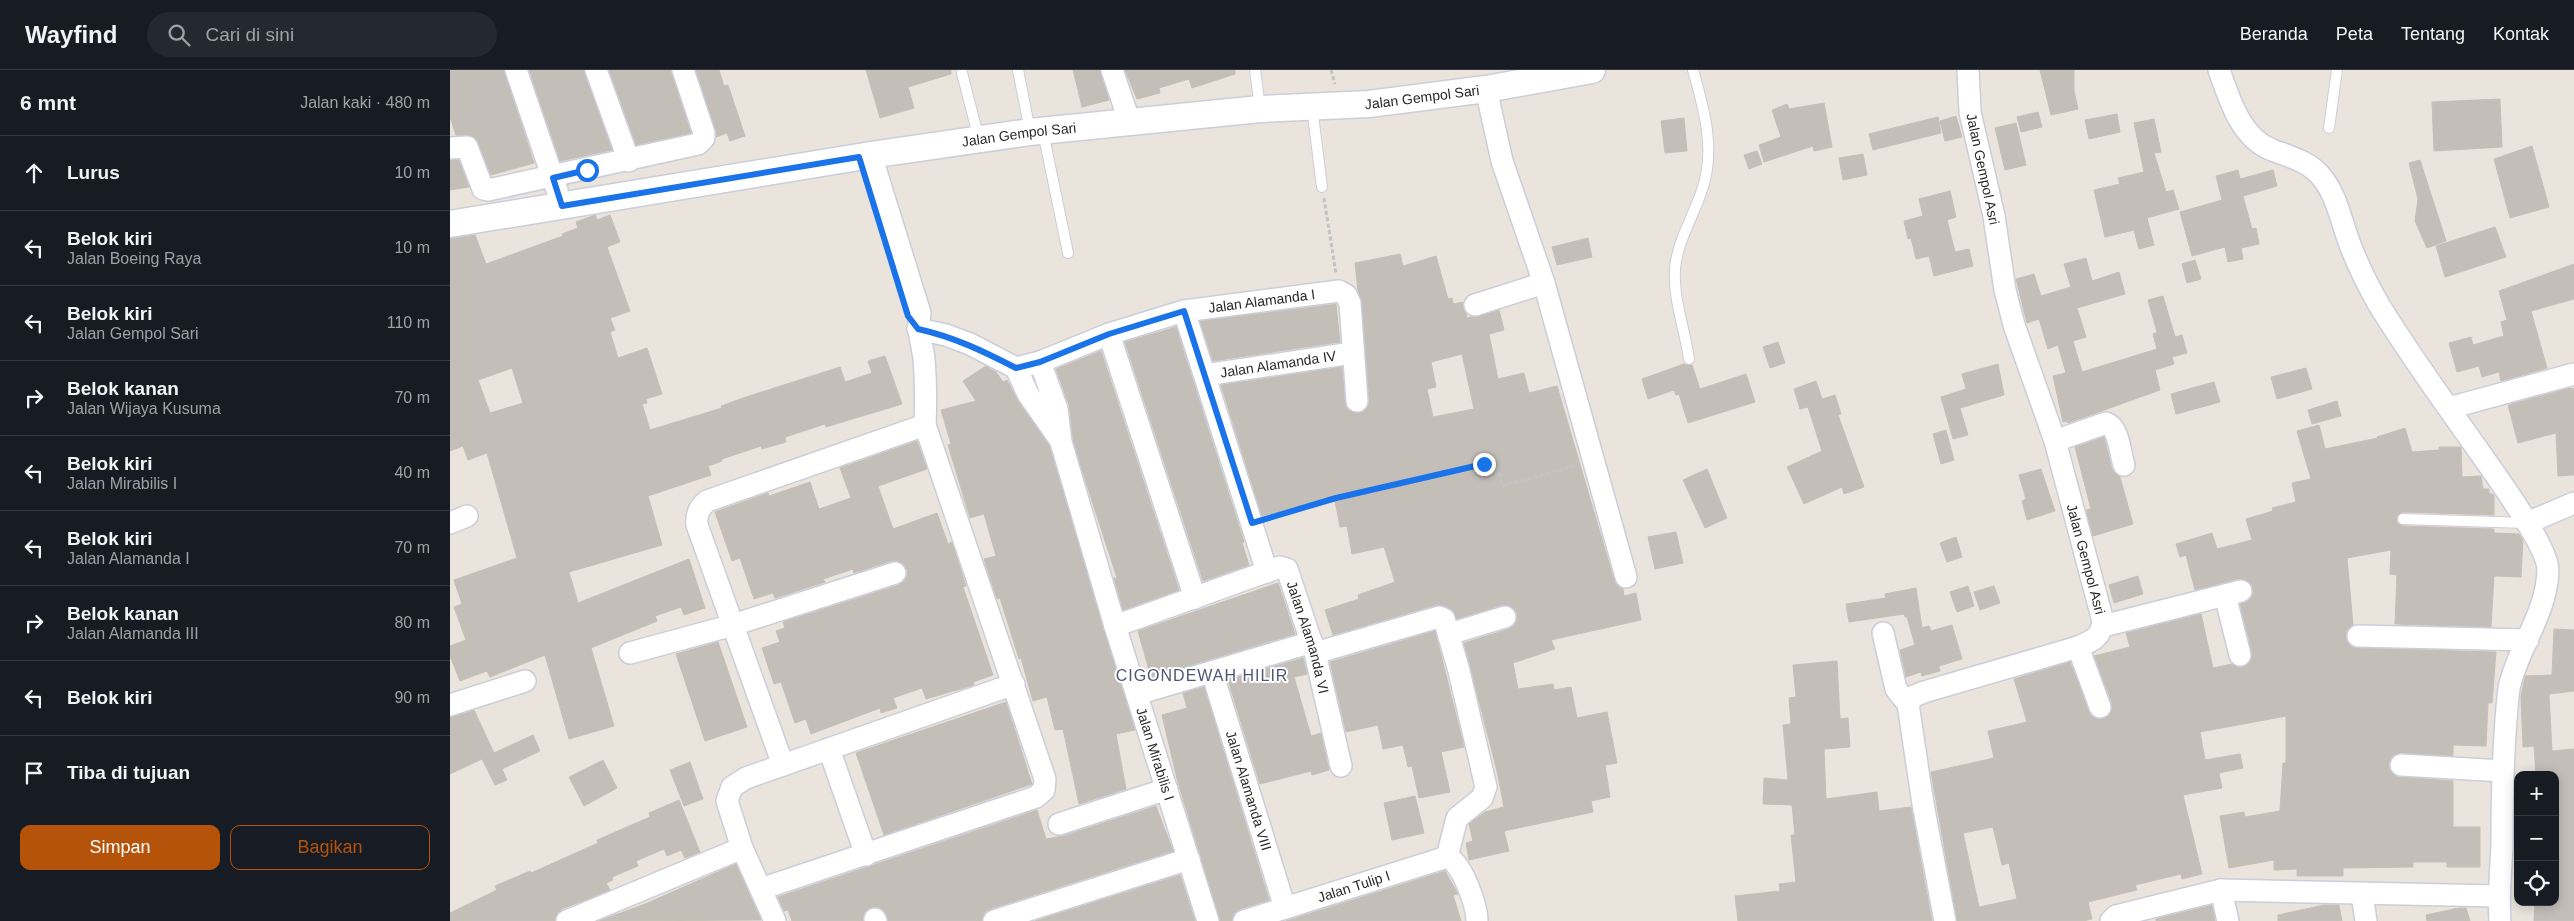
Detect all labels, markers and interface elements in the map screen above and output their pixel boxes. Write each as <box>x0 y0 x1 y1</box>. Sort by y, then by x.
search box <box>147 12 497 57</box>
text: Wayfind <box>25 21 117 48</box>
icon: search <box>165 21 193 49</box>
text: Cari di sini <box>205 24 294 45</box>
text: Beranda <box>2240 24 2308 44</box>
text: Peta <box>2336 24 2373 44</box>
text: Tentang <box>2401 24 2465 44</box>
text: Kontak <box>2493 24 2549 44</box>
street label: Jalan Gempol Sari <box>1364 82 1480 112</box>
text: 6 mnt <box>20 91 76 114</box>
text: Jalan kaki · 480 m <box>300 94 430 111</box>
street label: Jalan Gempol Asri <box>1963 112 2003 226</box>
street label: Jalan Gempol Sari <box>961 119 1077 150</box>
icon: ahead <box>20 159 48 187</box>
route start <box>576 159 599 182</box>
text: Lurus <box>67 162 120 183</box>
text: 10 m <box>394 164 430 181</box>
text: Belok kiri <box>67 228 153 249</box>
icon: left <box>20 234 48 262</box>
text: 10 m <box>394 239 430 256</box>
text: Jalan Boeing Raya <box>67 250 201 267</box>
street label: Jalan Alamanda I <box>1207 286 1316 316</box>
text: Belok kiri <box>67 303 153 324</box>
icon: left <box>20 309 48 337</box>
text: 110 m <box>387 314 430 331</box>
text: Jalan Gempol Sari <box>67 325 199 342</box>
street label: Jalan Alamanda IV <box>1219 347 1338 381</box>
text: Belok kanan <box>67 378 179 399</box>
icon: right <box>20 384 48 412</box>
text: 70 m <box>394 389 430 406</box>
text: Jalan Wijaya Kusuma <box>67 400 221 417</box>
text: Belok kiri <box>67 453 153 474</box>
route end <box>1473 453 1496 476</box>
icon: left <box>20 459 48 487</box>
text: 40 m <box>394 464 430 481</box>
text: Jalan Mirabilis I <box>67 475 177 492</box>
street label: Jalan Gempol Asri <box>2064 502 2108 616</box>
text: Belok kiri <box>67 528 153 549</box>
icon: left <box>20 534 48 562</box>
text: 70 m <box>394 539 430 556</box>
text: Jalan Alamanda I <box>67 550 190 567</box>
street label: Jalan Alamanda VI <box>1284 579 1332 695</box>
text: Belok kanan <box>67 603 179 624</box>
icon: right <box>20 609 48 637</box>
text: 80 m <box>394 614 430 631</box>
text: Jalan Alamanda III <box>67 625 199 642</box>
district label: CIGONDEWAH HILIR <box>1116 667 1288 684</box>
icon: left <box>20 684 48 712</box>
text: Belok kiri <box>67 687 153 708</box>
text: 90 m <box>394 689 430 706</box>
street label: Jalan Mirabilis I <box>1133 705 1177 802</box>
street label: Jalan Alamanda VIII <box>1223 729 1275 852</box>
icon: arrive <box>20 759 48 787</box>
text: Tiba di tujuan <box>67 762 190 783</box>
map controls <box>2514 771 2559 906</box>
button: + <box>2514 771 2559 816</box>
button: − <box>2514 816 2559 861</box>
button: Simpan <box>20 825 220 870</box>
button: Bagikan <box>230 825 430 870</box>
button: locate <box>2514 861 2559 906</box>
street label: Jalan Tulip I <box>1316 868 1392 905</box>

